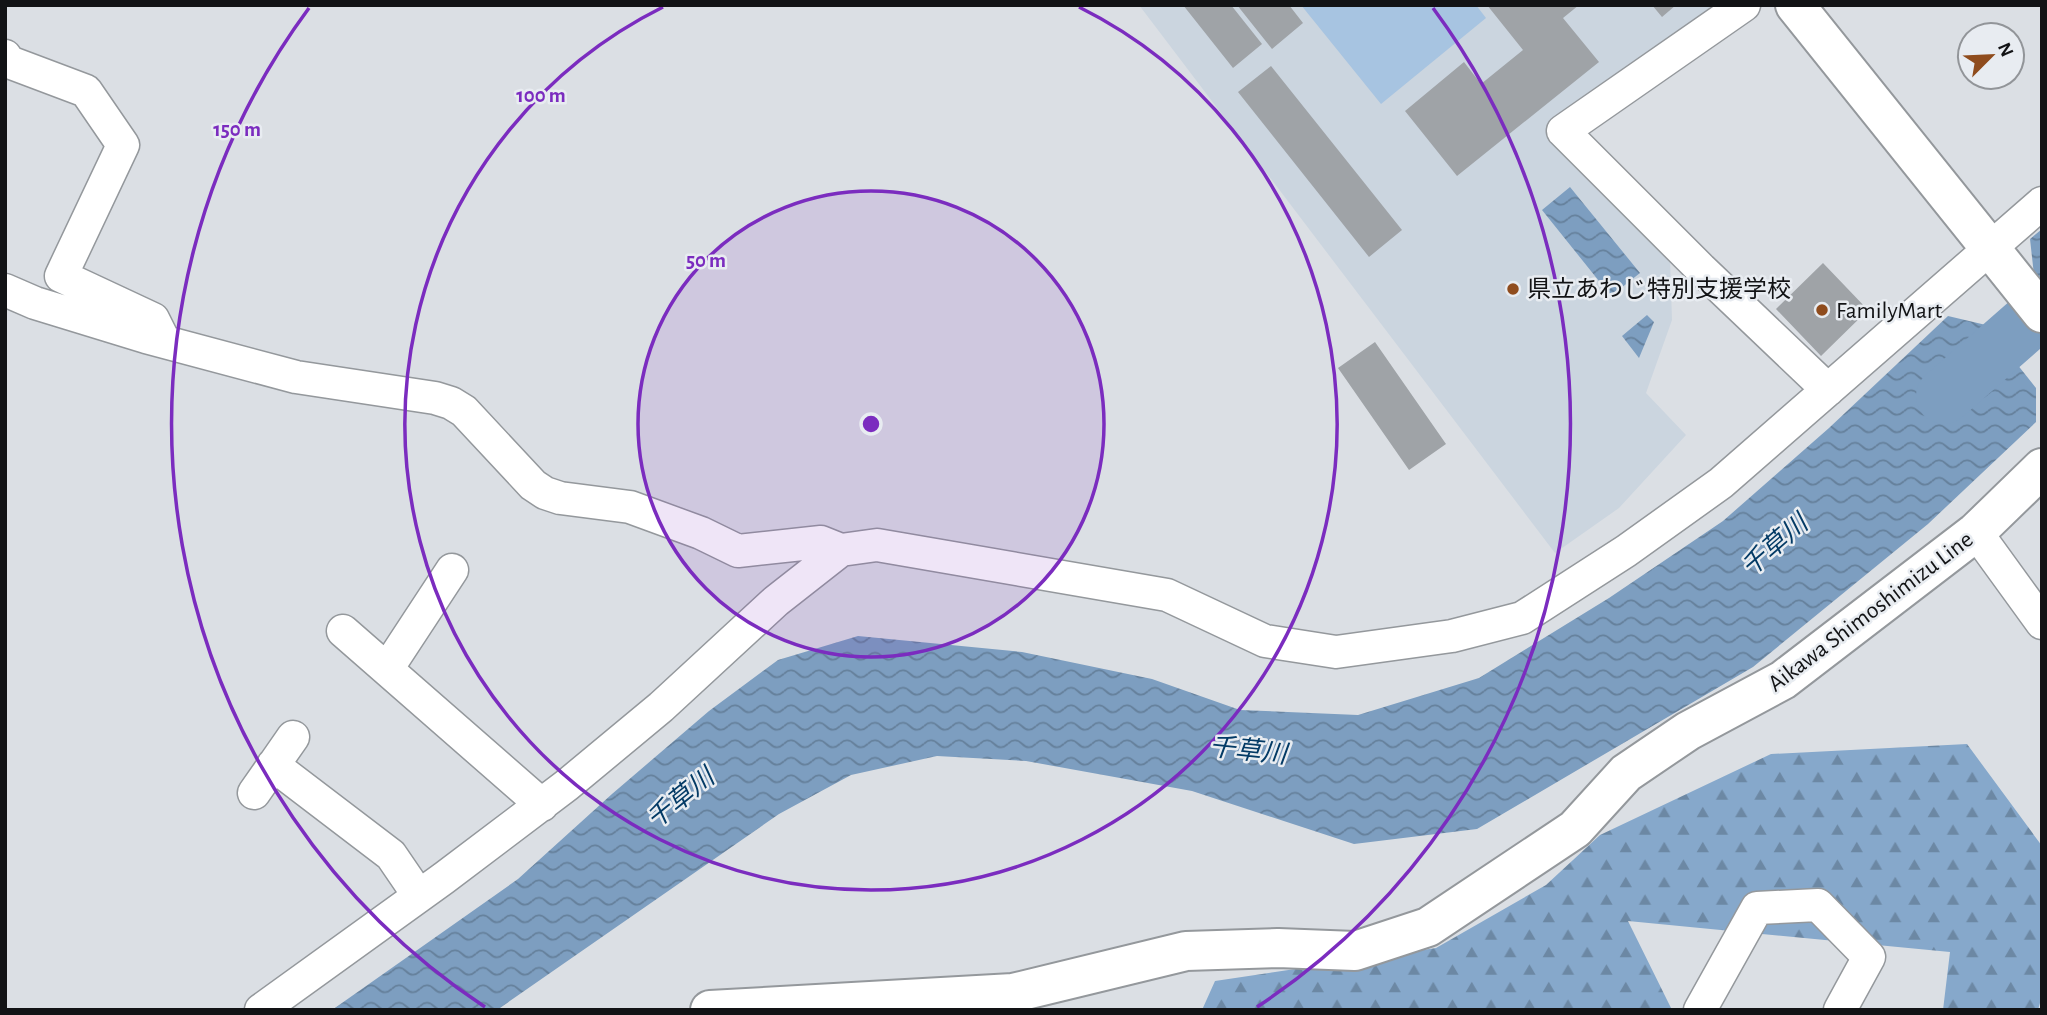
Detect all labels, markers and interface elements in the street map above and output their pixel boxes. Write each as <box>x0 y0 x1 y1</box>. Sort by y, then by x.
north arrow <box>1956 21 2026 91</box>
text: N <box>1994 40 2017 60</box>
text: 100 m <box>516 85 566 106</box>
text: 150 m <box>213 119 261 140</box>
text: 50 m <box>686 250 726 271</box>
place label: 県立あわじ特別支援学校 <box>1527 276 1791 302</box>
marker: 県立あわじ特別支援学校 <box>1505 281 1521 297</box>
place label: FamilyMart <box>1836 299 1943 323</box>
marker: FamilyMart <box>1814 302 1830 318</box>
centre of rings <box>859 412 883 436</box>
water label: 千草川 <box>1736 508 1815 581</box>
street label: Aikawa Shimoshimizu Line <box>1764 527 1978 696</box>
water label: 千草川 <box>1208 733 1291 768</box>
water label: 千草川 <box>642 761 721 833</box>

